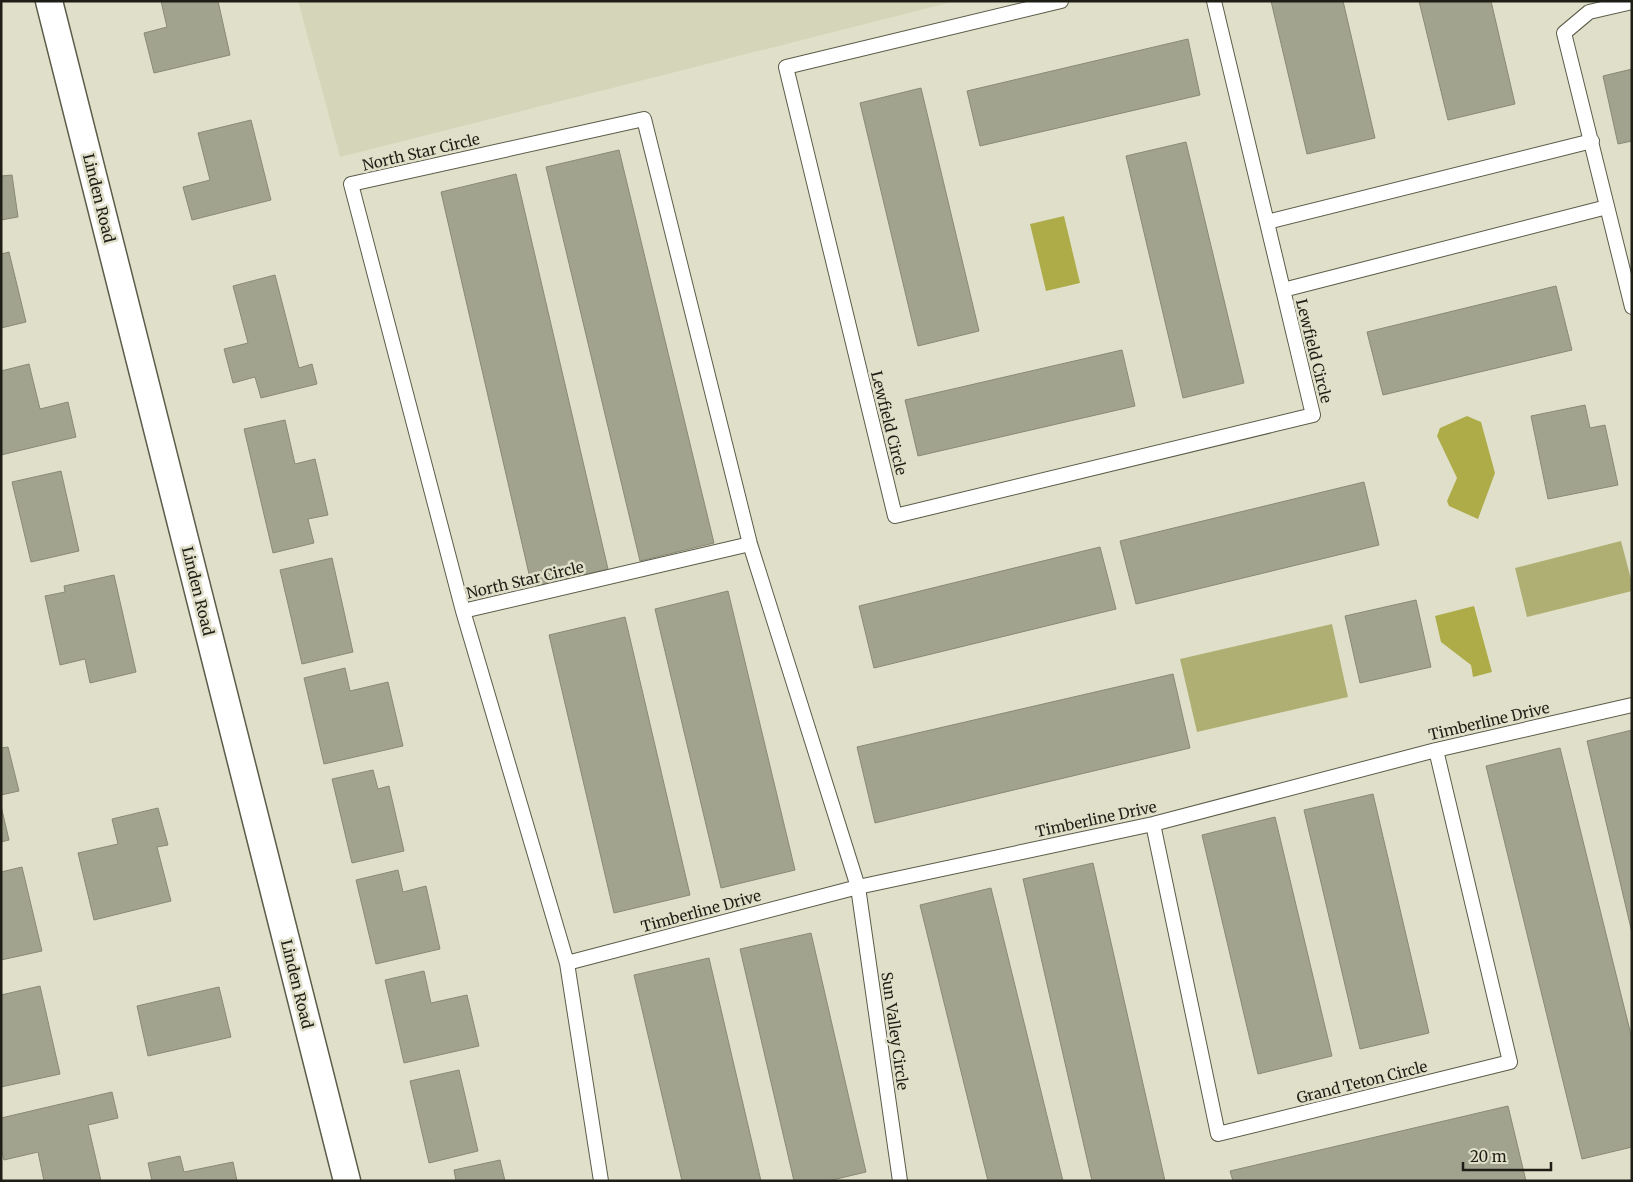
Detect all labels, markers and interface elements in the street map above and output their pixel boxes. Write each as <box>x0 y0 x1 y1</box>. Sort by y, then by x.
street label: North Star Circle <box>360 129 482 175</box>
street label: Linden Road <box>79 152 119 244</box>
street label: Lewfield Circle <box>1292 297 1336 405</box>
street label: Lewfield Circle <box>867 369 911 477</box>
street label: Linden Road <box>178 545 218 637</box>
street label: North Star Circle <box>464 557 586 603</box>
street label: Timberline Drive <box>1427 698 1551 744</box>
street label: Timberline Drive <box>1034 797 1159 841</box>
street label: Timberline Drive <box>639 886 763 936</box>
street label: Linden Road <box>277 938 317 1030</box>
street label: Sun Valley Circle <box>877 971 913 1091</box>
street label: Grand Teton Circle <box>1295 1057 1430 1107</box>
scale bar <box>1463 1140 1550 1172</box>
text: 20 m <box>1470 1147 1507 1166</box>

